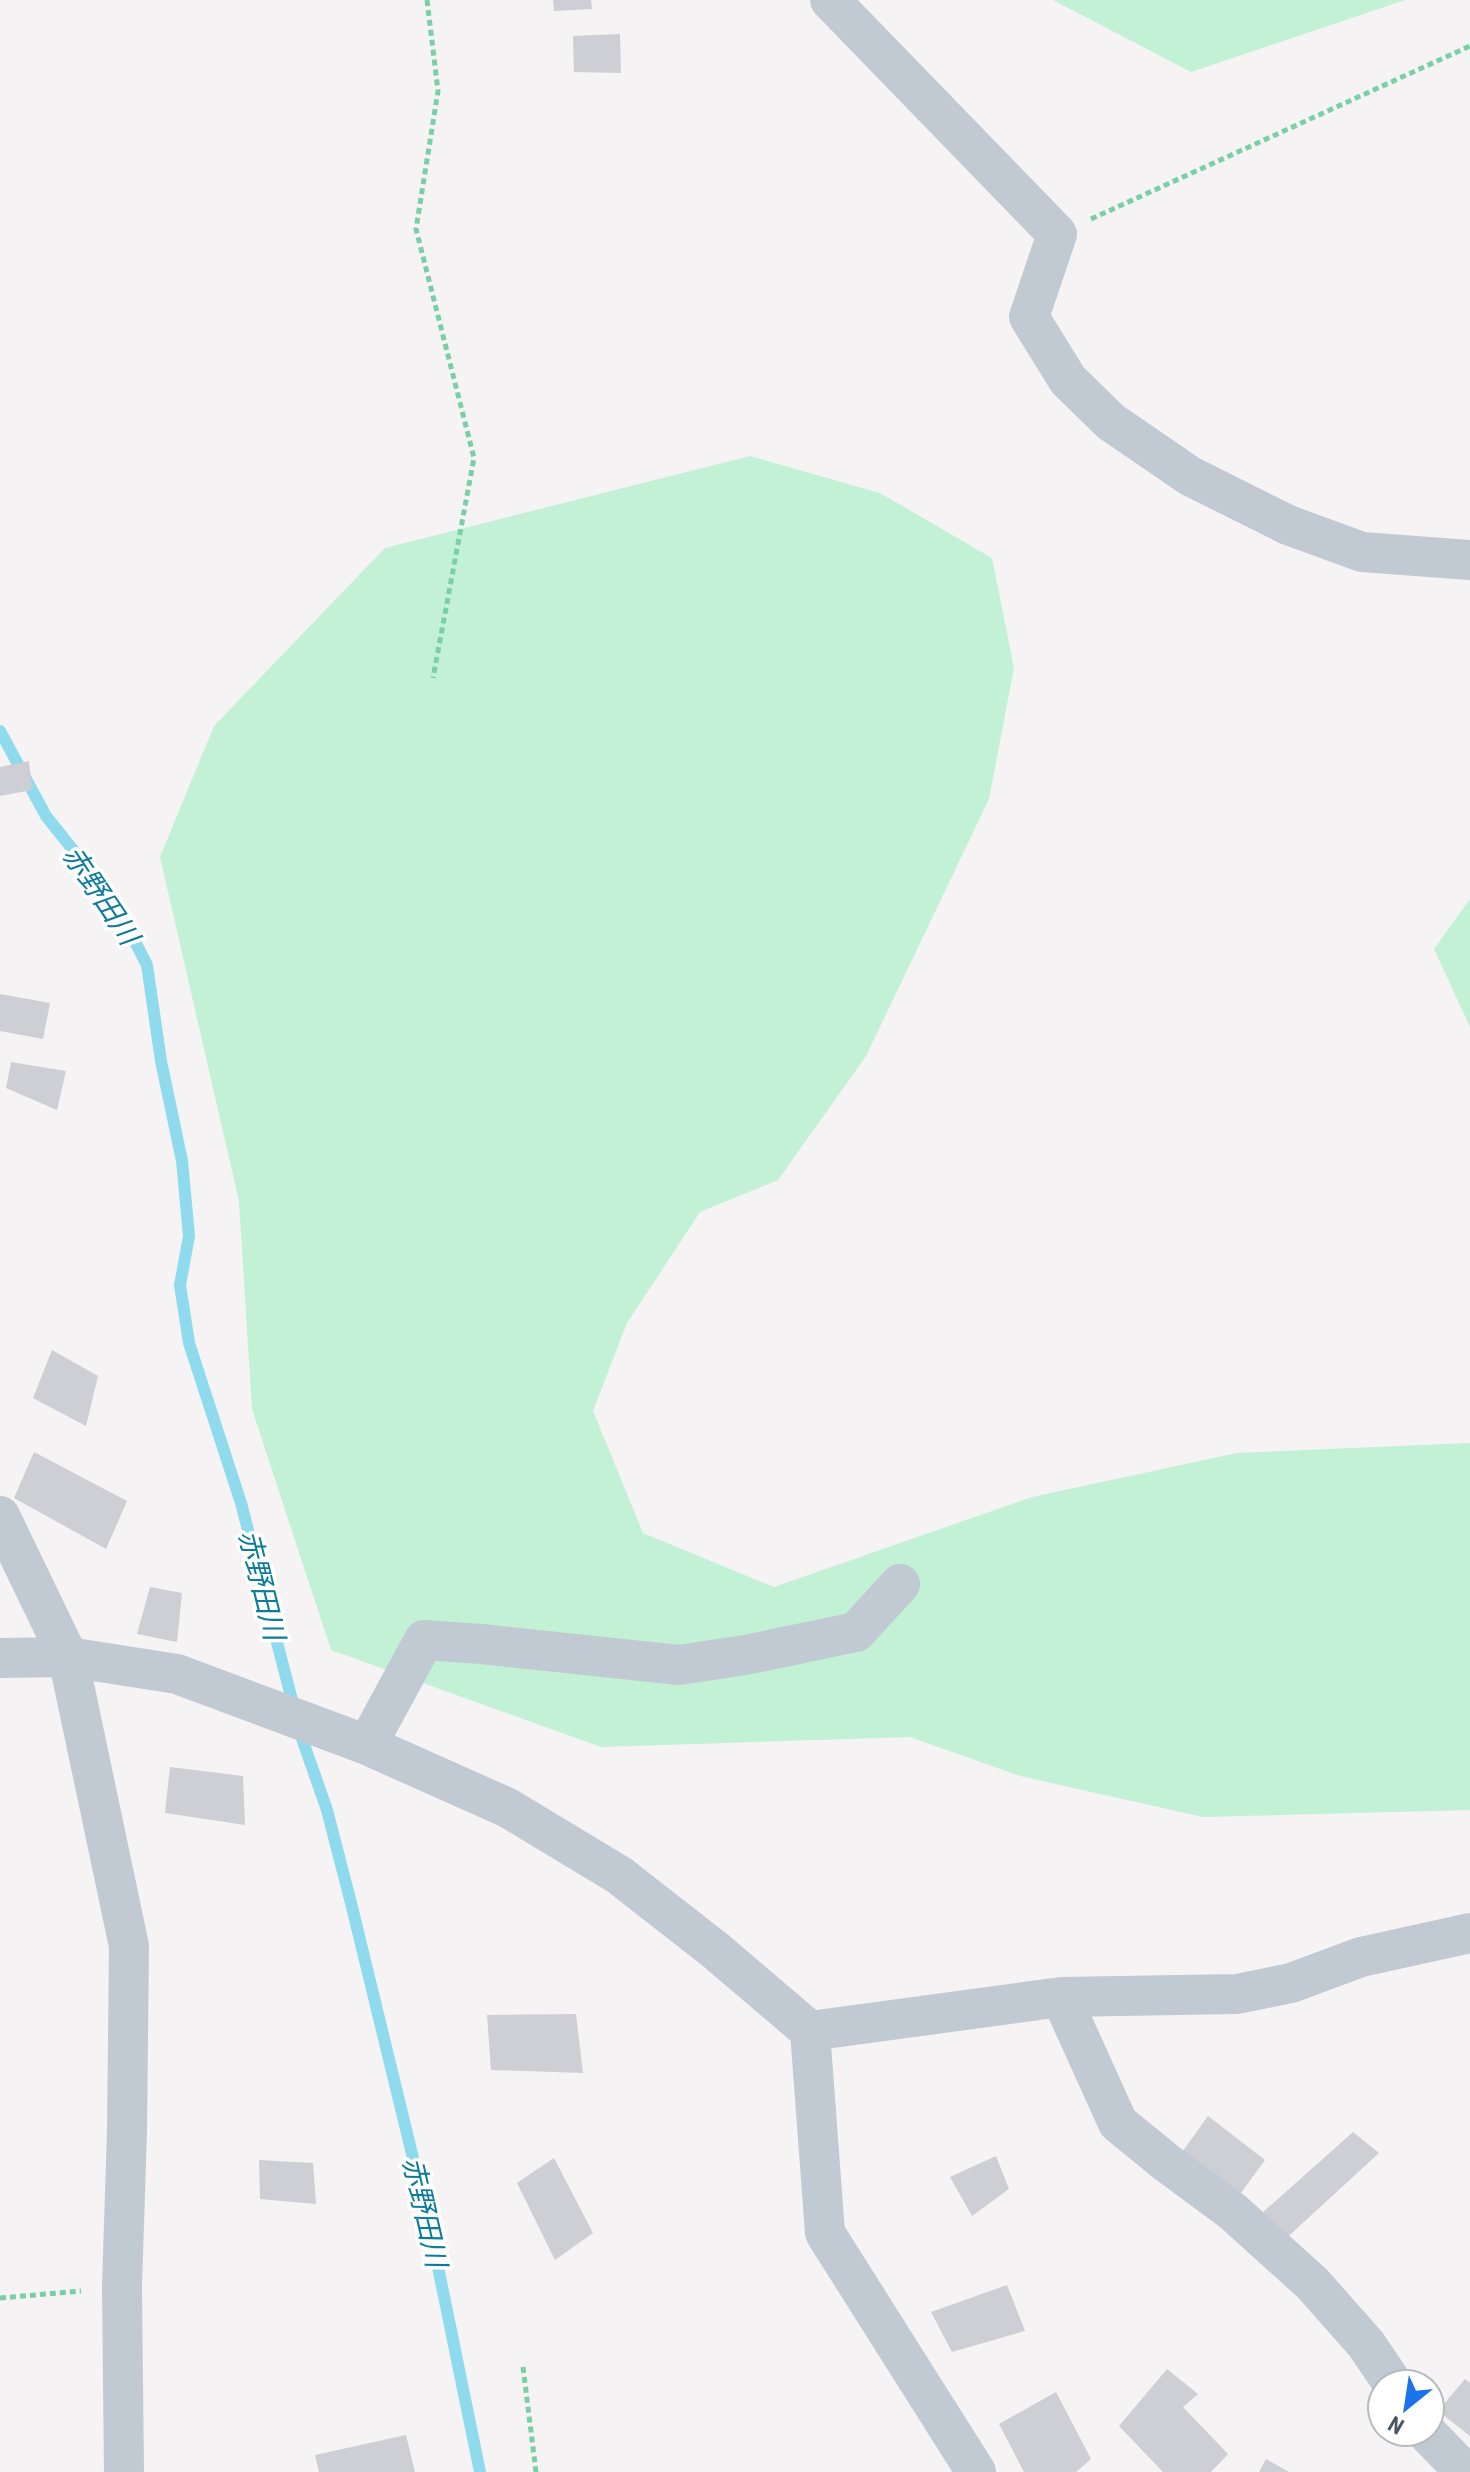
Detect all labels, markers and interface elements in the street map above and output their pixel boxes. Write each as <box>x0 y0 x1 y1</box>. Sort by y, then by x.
water label: 赤野田川 <box>56 840 147 953</box>
water label: 赤野田川 <box>232 1527 292 1646</box>
water label: 赤野田川 <box>396 2154 454 2273</box>
north arrow <box>1366 2368 1446 2448</box>
text: N <box>1384 2411 1408 2439</box>

